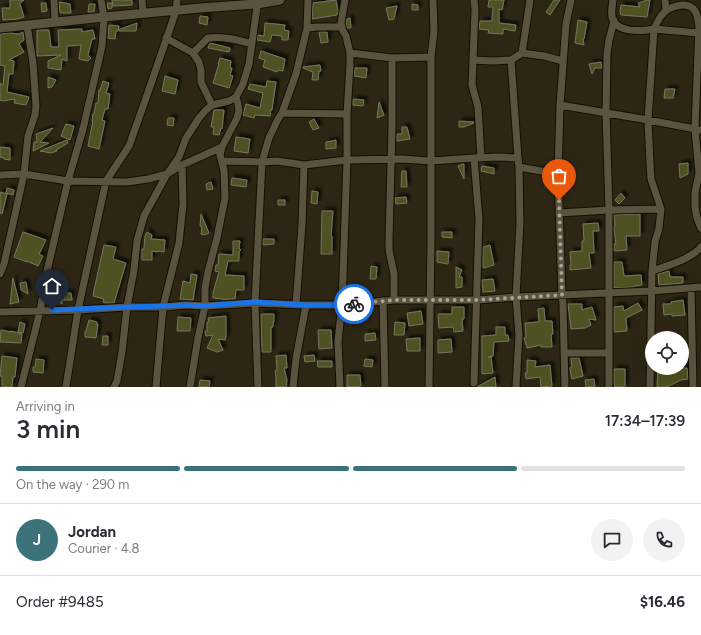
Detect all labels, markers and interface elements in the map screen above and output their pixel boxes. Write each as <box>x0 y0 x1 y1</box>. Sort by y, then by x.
pin <box>542 159 576 200</box>
icon: bag <box>548 165 570 187</box>
pin <box>35 269 69 310</box>
icon: home <box>41 275 63 297</box>
courier <box>334 284 374 324</box>
icon: bike <box>343 293 365 315</box>
map controls <box>645 331 689 375</box>
button: locate <box>645 331 689 375</box>
text: Arriving in <box>16 399 75 414</box>
text: 17:34–17:39 <box>605 412 685 430</box>
text: 3 min <box>16 413 80 445</box>
text: On the way · 290 m <box>16 477 129 492</box>
button: chat <box>591 519 633 561</box>
button: phone <box>643 519 685 561</box>
text: Jordan <box>68 523 116 541</box>
text: J <box>33 531 41 549</box>
text: Courier · 4.8 <box>68 541 140 556</box>
text: Order #9485 <box>16 593 104 611</box>
text: $16.46 <box>640 593 685 611</box>

